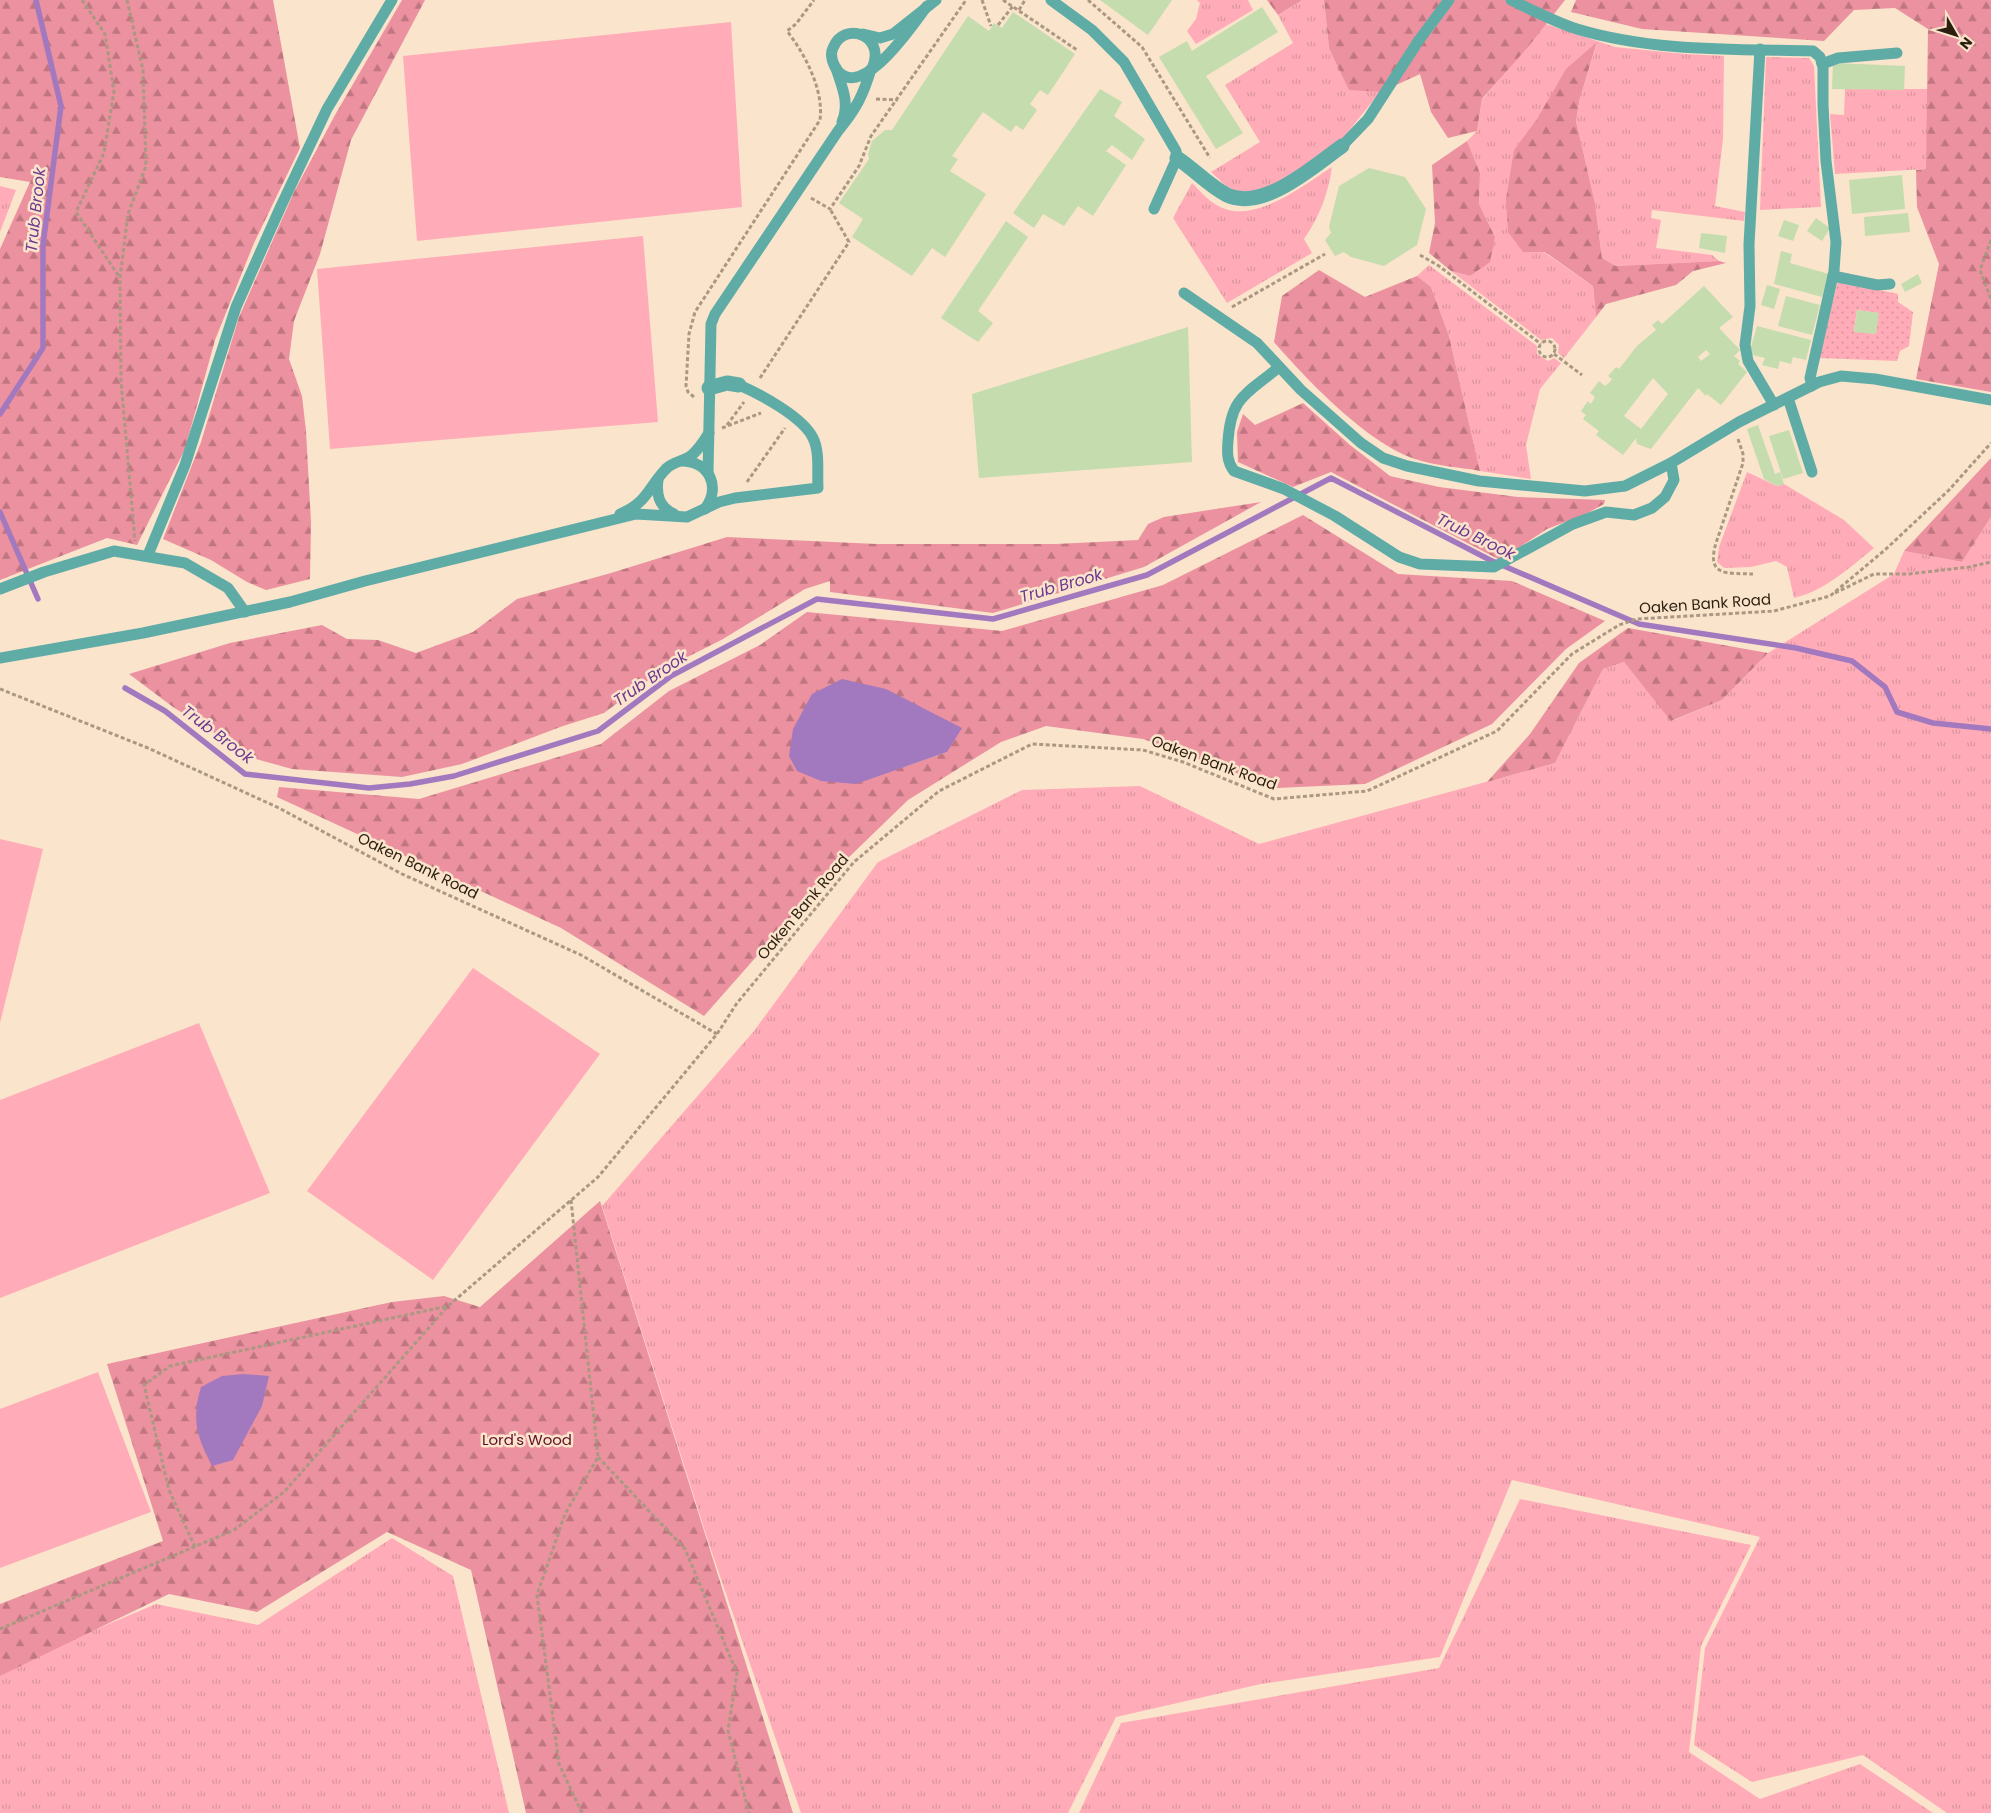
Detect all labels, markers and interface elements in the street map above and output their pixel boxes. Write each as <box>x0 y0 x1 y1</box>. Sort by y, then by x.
north arrow <box>1931 10 1981 60</box>
text: N <box>1955 33 1977 54</box>
water label: Trub Brook <box>20 166 51 253</box>
water label: Trub Brook <box>1433 507 1520 566</box>
water label: Trub Brook <box>1017 563 1106 608</box>
street label: Oaken Bank Road <box>1638 588 1772 619</box>
water label: Trub Brook <box>609 645 693 712</box>
water label: Trub Brook <box>177 700 259 770</box>
street label: Oaken Bank Road <box>1148 730 1280 795</box>
street label: Oaken Bank Road <box>354 827 482 904</box>
street label: Oaken Bank Road <box>752 849 853 964</box>
park label: Lord's Wood <box>482 1429 572 1450</box>

